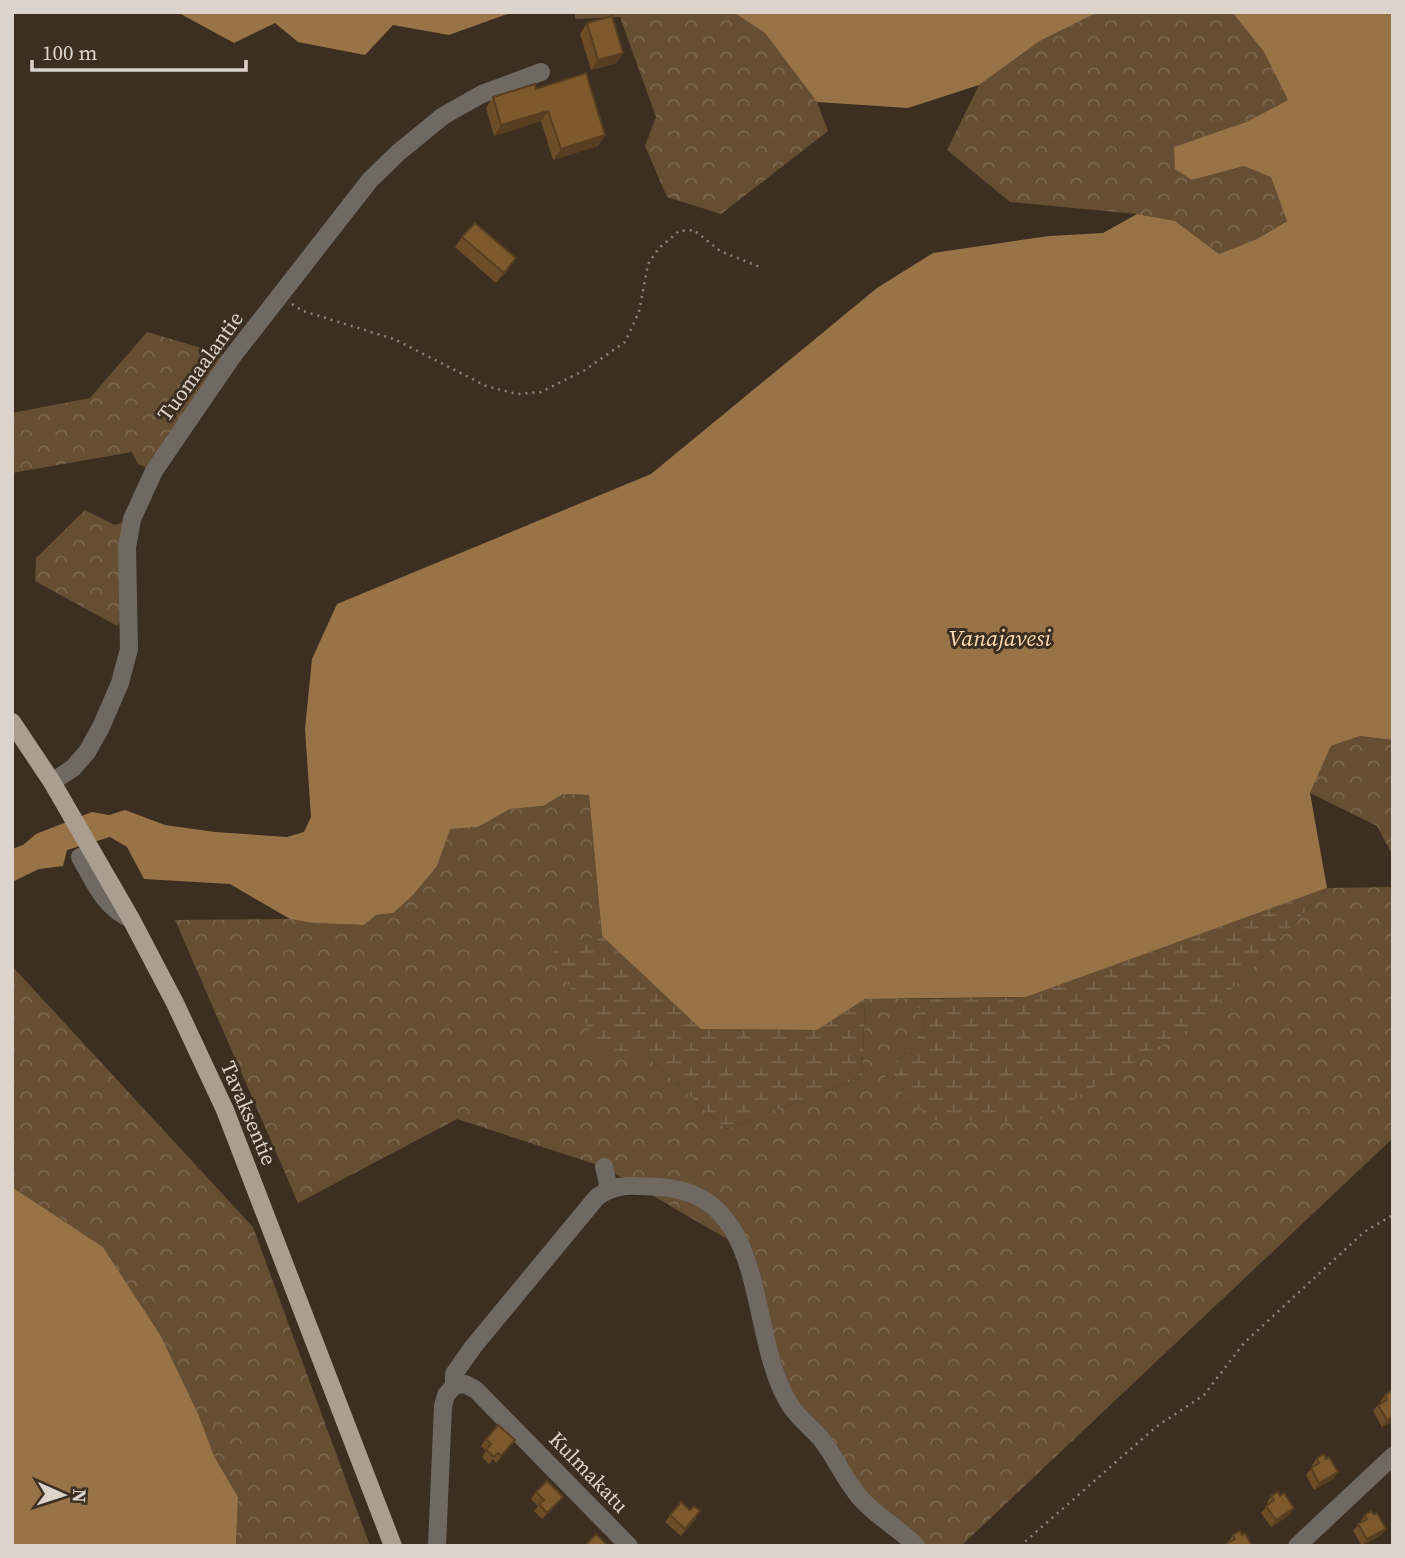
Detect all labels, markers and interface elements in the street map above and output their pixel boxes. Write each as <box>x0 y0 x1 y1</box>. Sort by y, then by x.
scale bar <box>32 28 245 72</box>
text: 100 m <box>42 38 97 67</box>
street label: Tuomaalantie <box>150 305 250 427</box>
water label: Vanajavesi <box>949 622 1051 654</box>
street label: Tavaksentie <box>214 1056 284 1170</box>
street label: Kulmakatu <box>543 1425 635 1519</box>
north arrow <box>28 1460 98 1530</box>
text: N <box>67 1488 93 1504</box>

